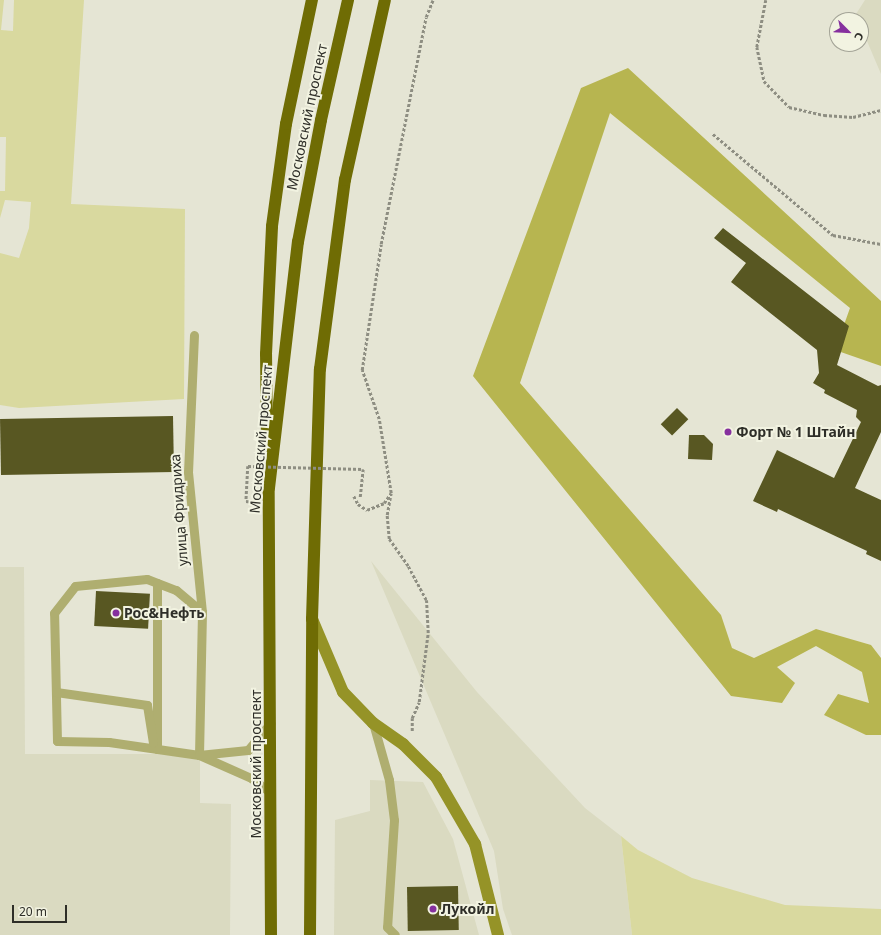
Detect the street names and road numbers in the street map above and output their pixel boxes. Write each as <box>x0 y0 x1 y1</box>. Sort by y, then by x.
street label: Московский проспект <box>283 42 331 192</box>
street label: Московский проспект <box>246 364 276 514</box>
street label: улица Фридриха <box>167 453 191 567</box>
street label: Московский проспект <box>248 689 264 839</box>

